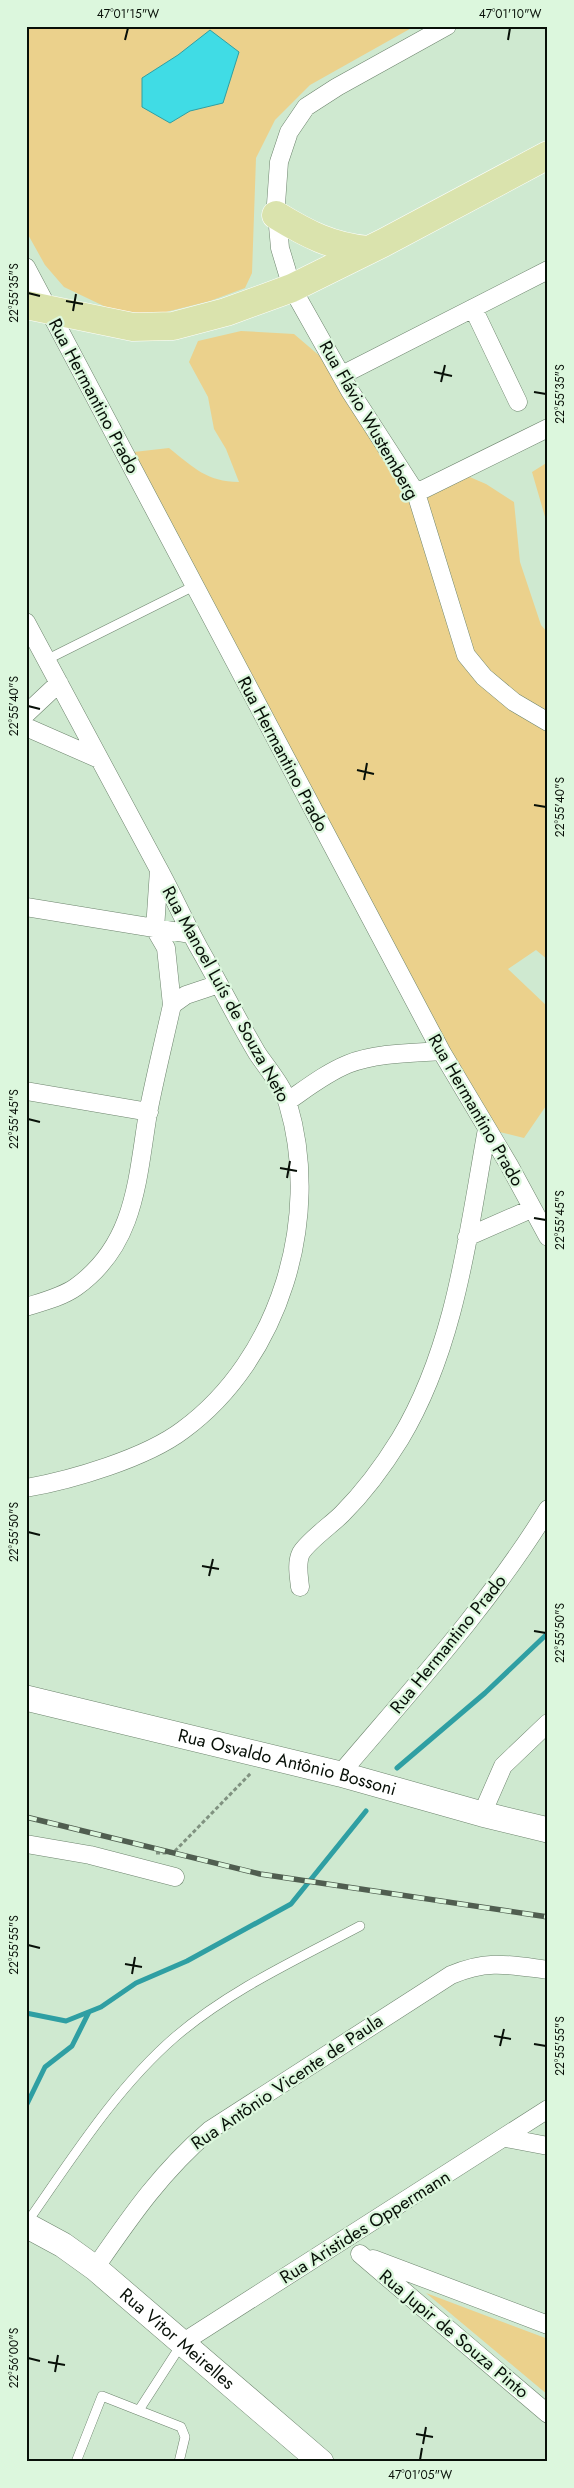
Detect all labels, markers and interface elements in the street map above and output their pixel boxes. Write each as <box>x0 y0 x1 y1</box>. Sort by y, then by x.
text: 47°01'15"W <box>97 5 159 23</box>
text: 47°01'10"W <box>479 5 541 23</box>
text: 22°55'35"S <box>5 263 23 323</box>
street label: Rua Hermantino Prado <box>42 314 146 478</box>
street label: Rua Flávio Wustemberg <box>313 336 425 504</box>
text: 22°55'35"S <box>551 364 569 424</box>
street label: Rua Hermantino Prado <box>231 672 335 836</box>
text: 22°55'40"S <box>5 675 23 736</box>
text: 22°55'40"S <box>551 776 569 837</box>
street label: Rua Manoel Luís de Souza Neto <box>156 881 296 1107</box>
street label: Rua Hermantino Prado <box>422 1029 530 1191</box>
text: 22°55'45"S <box>5 1089 23 1149</box>
text: 22°55'45"S <box>551 1190 569 1250</box>
text: 22°55'50"S <box>5 1502 23 1562</box>
street label: Rua Hermantino Prado <box>384 1569 512 1719</box>
text: 22°55'50"S <box>551 1603 569 1663</box>
street label: Rua Osvaldo Antônio Bossoni <box>175 1722 400 1802</box>
text: 22°55'55"S <box>5 1915 23 1975</box>
street label: Rua Antônio Vicente de Paula <box>186 2008 388 2156</box>
text: 22°55'55"S <box>551 2016 569 2076</box>
street label: Rua Aristides Oppermann <box>275 2164 455 2290</box>
street label: Rua Jupir de Souza Pinto <box>373 2263 535 2405</box>
street label: Rua Vitor Meirelles <box>114 2282 241 2396</box>
text: 22°56'00"S <box>5 2327 23 2388</box>
text: 47°01'05"W <box>388 2466 452 2484</box>

